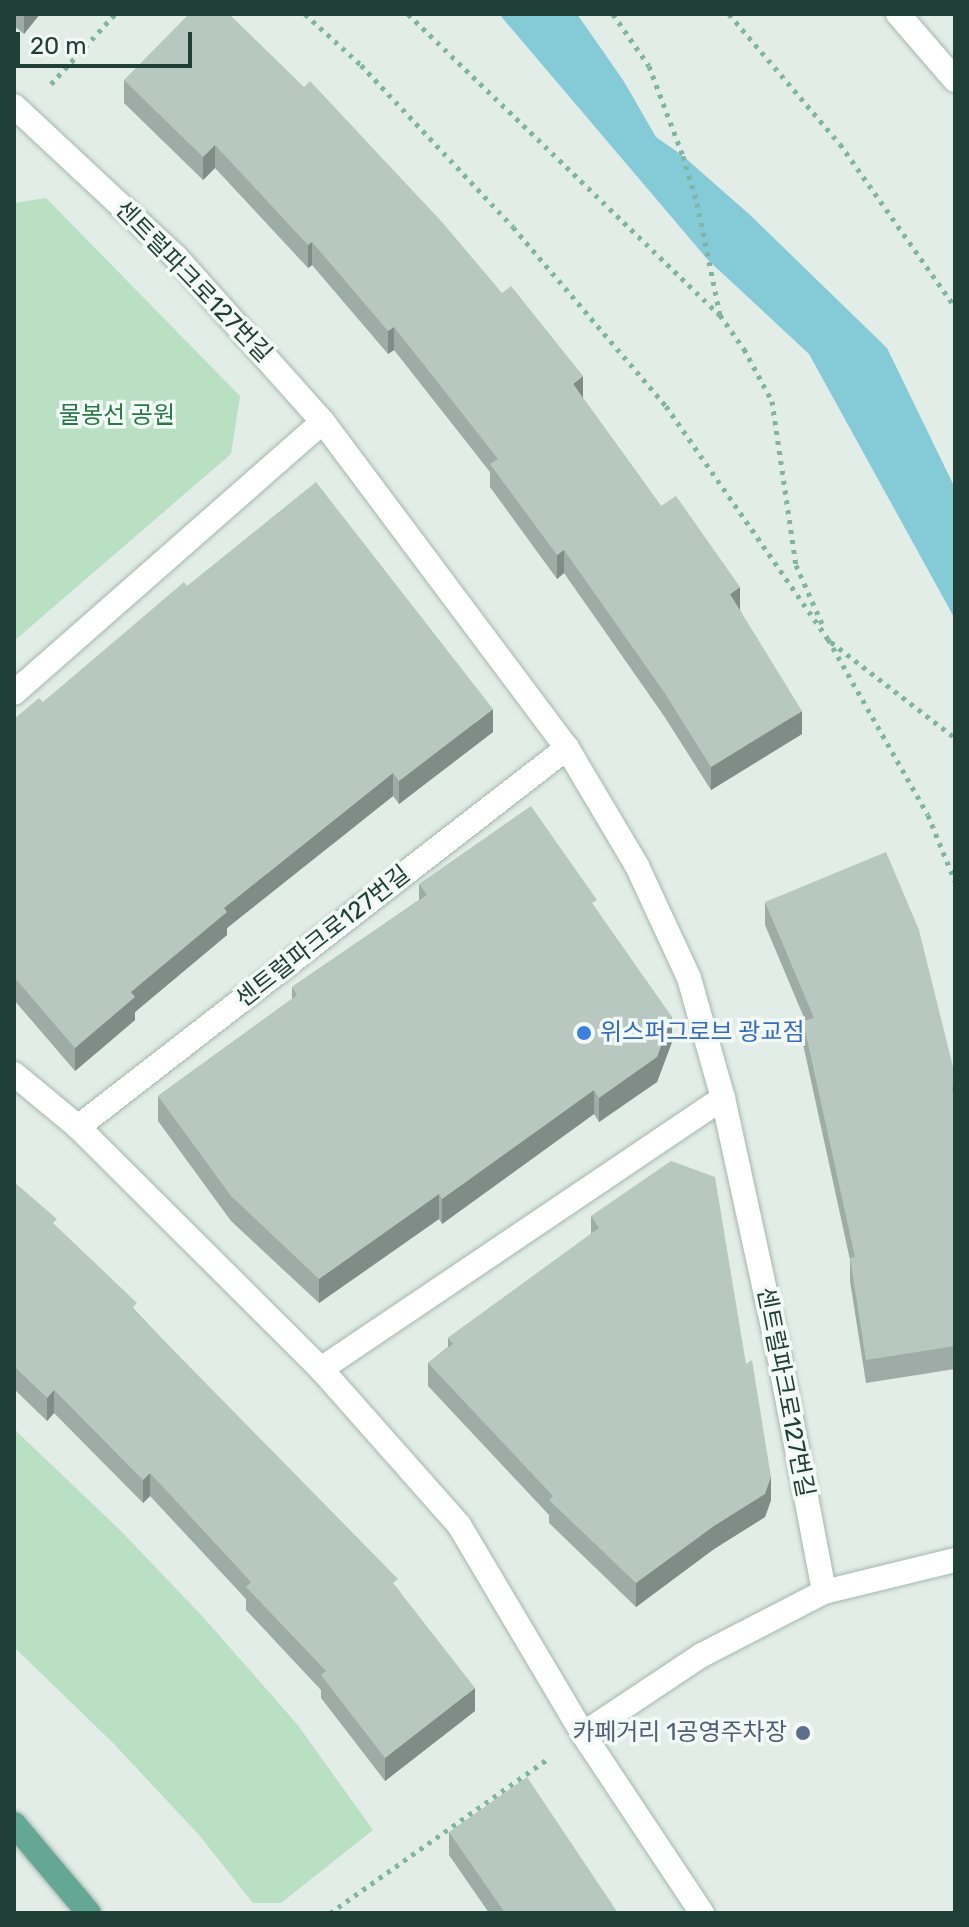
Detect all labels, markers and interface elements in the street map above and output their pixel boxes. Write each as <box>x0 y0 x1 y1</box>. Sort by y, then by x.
scale bar <box>20 16 196 66</box>
text: 20 m <box>30 32 87 60</box>
street label: 센트럴파크로127번길 <box>109 195 277 369</box>
park label: 물봉선 공원 <box>59 402 175 430</box>
street label: 센트럴파크로127번길 <box>230 860 416 1014</box>
place label: 위스퍼그로브 광교점 <box>600 1019 805 1047</box>
marker: 위스퍼그로브 광교점 <box>575 1024 593 1042</box>
street label: 센트럴파크로127번길 <box>751 1285 819 1499</box>
place label: 카페거리 1공영주차장 <box>572 1719 787 1747</box>
marker: 카페거리 1공영주차장 <box>794 1724 812 1742</box>

